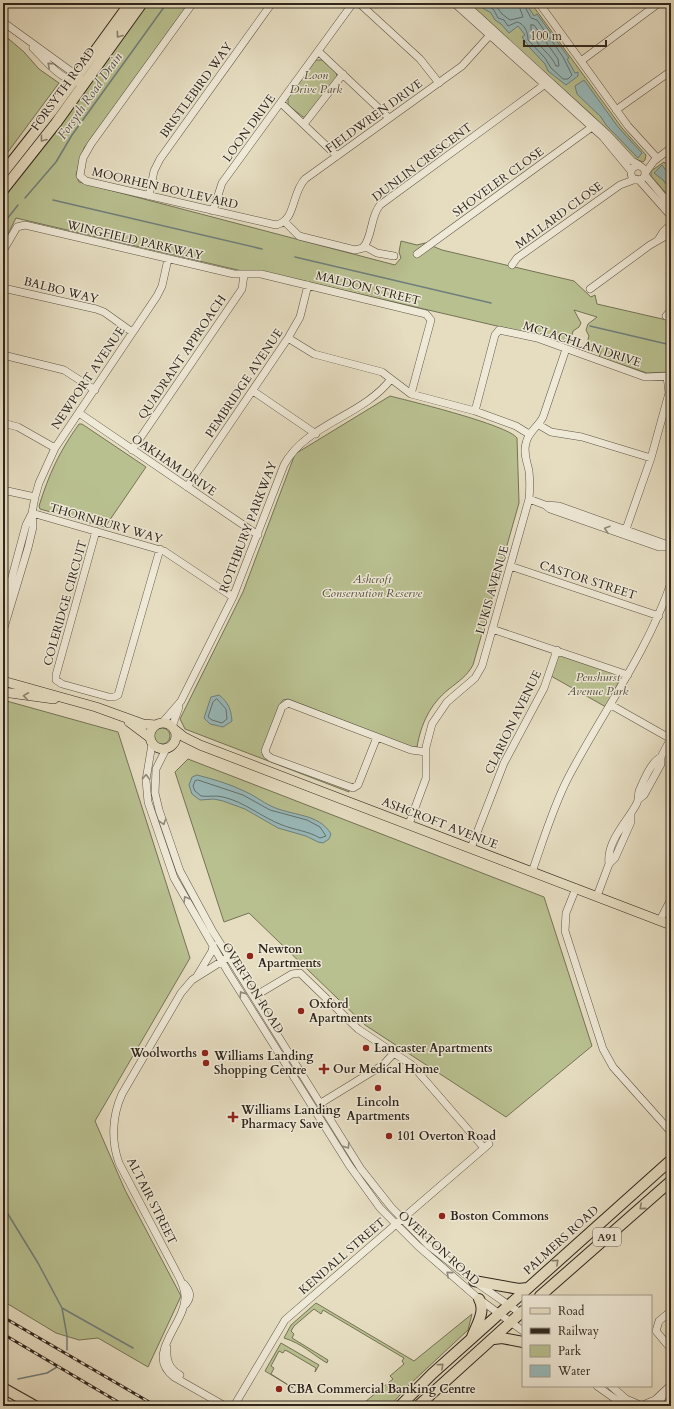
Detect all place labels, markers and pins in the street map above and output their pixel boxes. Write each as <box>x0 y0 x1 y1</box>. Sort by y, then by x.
place label: Newton Apartments <box>258 941 321 971</box>
marker: Newton Apartments <box>245 951 255 961</box>
place label: Oxford Apartments <box>309 996 372 1026</box>
marker: Oxford Apartments <box>296 1006 306 1016</box>
place label: Lancaster Apartments <box>374 1040 492 1056</box>
marker: Lancaster Apartments <box>361 1043 371 1053</box>
place label: Woolworths <box>129 1045 197 1061</box>
marker: Woolworths <box>200 1048 210 1058</box>
place label: Williams Landing Shopping Centre <box>213 1048 314 1078</box>
marker: Williams Landing Shopping Centre <box>201 1058 211 1068</box>
place label: Our Medical Home <box>333 1061 439 1077</box>
marker: Our Medical Home <box>318 1063 330 1075</box>
marker: Lincoln Apartments <box>373 1083 383 1093</box>
place label: Lincoln Apartments <box>346 1094 410 1124</box>
place label: Williams Landing Pharmacy Save <box>240 1102 341 1132</box>
marker: Williams Landing Pharmacy Save <box>228 1112 238 1122</box>
place label: 101 Overton Road <box>397 1128 496 1144</box>
marker: 101 Overton Road <box>384 1131 394 1141</box>
place label: Boston Commons <box>450 1208 549 1224</box>
marker: Boston Commons <box>437 1211 447 1221</box>
place label: CBA Commercial Banking Centre <box>287 1381 476 1397</box>
marker: CBA Commercial Banking Centre <box>274 1384 284 1394</box>

